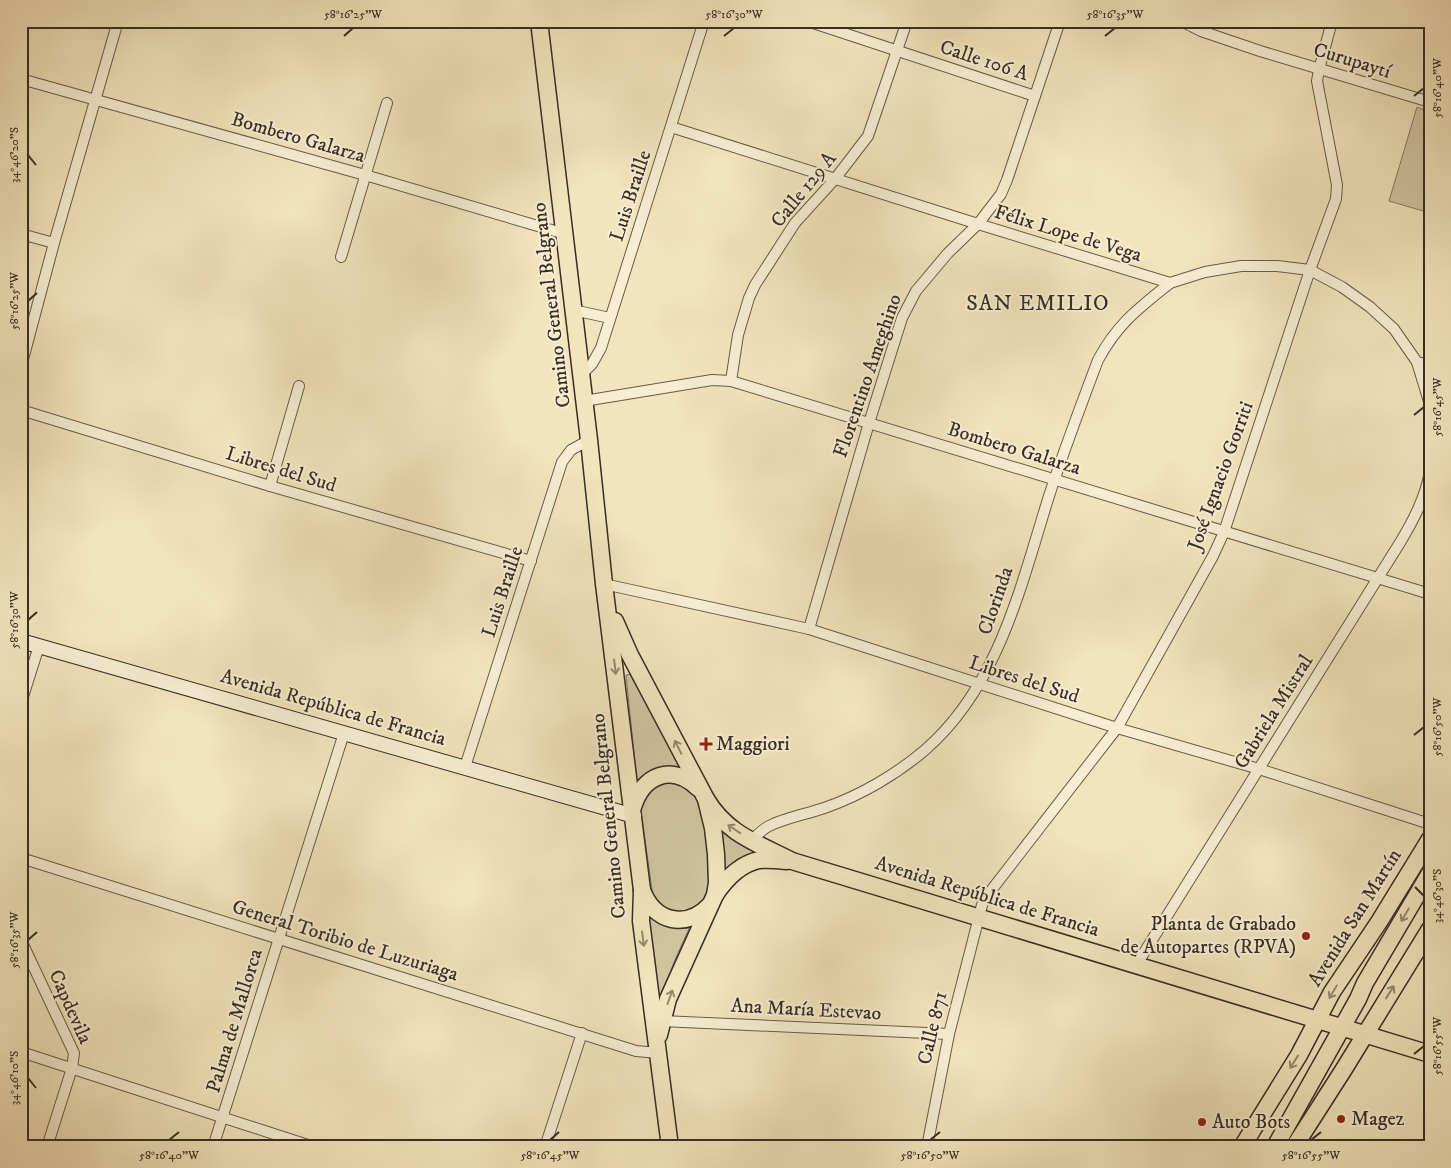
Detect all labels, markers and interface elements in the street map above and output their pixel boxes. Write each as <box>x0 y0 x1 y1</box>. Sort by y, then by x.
text: 58°16'25"W <box>324 7 383 22</box>
text: 58°16'30"W <box>705 7 764 22</box>
text: 58°16'35"W <box>1087 7 1144 22</box>
street label: Calle 106 A <box>936 35 1032 87</box>
street label: Curupaytí <box>1310 37 1394 85</box>
text: 58°16'40"W <box>1430 57 1445 118</box>
street label: Bombero Galarza <box>228 107 368 169</box>
text: 34°46'20"S <box>7 127 22 183</box>
street label: Luis Braille <box>605 147 657 245</box>
street label: Calle 129 A <box>766 147 842 233</box>
street label: Félix Lope de Vega <box>991 200 1145 268</box>
street label: Camino General Belgrano <box>527 201 577 409</box>
text: 58°16'25"W <box>7 271 22 330</box>
district label: SAN EMILIO <box>966 290 1110 317</box>
street label: Florentino Ameghino <box>828 291 908 461</box>
text: 58°16'45"W <box>1430 376 1445 437</box>
street label: José Ignacio Gorriti <box>1182 398 1259 556</box>
street label: Bombero Galarza <box>944 417 1084 481</box>
street label: Libres del Sud <box>223 441 339 499</box>
street label: Luis Braille <box>477 543 529 641</box>
street label: Clorinda <box>973 563 1019 638</box>
text: 58°16'30"W <box>7 590 22 649</box>
street label: Libres del Sud <box>966 650 1082 710</box>
street label: Gabriela Mistral <box>1229 650 1319 774</box>
one-way arrow <box>610 658 620 674</box>
street label: Avenida República de Francia <box>217 664 449 752</box>
text: 58°16'50"W <box>1430 697 1445 756</box>
street label: Camino General Belgrano <box>586 712 632 920</box>
place label: Maggiori <box>716 732 790 757</box>
marker: Maggiori <box>700 738 712 750</box>
one-way arrow <box>673 740 682 755</box>
one-way arrow <box>727 824 741 834</box>
street label: Avenida San Martín <box>1303 844 1408 991</box>
street label: Avenida República de Francia <box>872 851 1103 943</box>
text: 34°46'30"S <box>1430 869 1445 923</box>
street label: General Toribio de Luzuriaga <box>229 895 462 987</box>
one-way arrow <box>1399 908 1409 922</box>
text: 58°16'35"W <box>7 911 22 968</box>
place label: Planta de Grabado de Autopartes (RPVA) <box>1120 912 1296 960</box>
marker: Planta de Grabado de Autopartes (RPVA) <box>1300 930 1312 942</box>
one-way arrow <box>638 931 648 947</box>
street label: Palma de Mallorca <box>201 945 269 1096</box>
street label: Capdevila <box>43 966 98 1048</box>
one-way arrow <box>1328 985 1338 999</box>
one-way arrow <box>1385 986 1395 1000</box>
one-way arrow <box>665 989 675 1005</box>
street label: Calle 871 <box>912 989 954 1067</box>
street label: Ana María Estevao <box>730 994 882 1026</box>
text: 58°16'55"W <box>1430 1016 1445 1075</box>
text: 34°46'10"S <box>7 1051 22 1105</box>
one-way arrow <box>1289 1055 1299 1069</box>
place label: Magez <box>1351 1107 1405 1132</box>
place label: Auto Bots <box>1212 1110 1291 1135</box>
marker: Magez <box>1335 1113 1347 1125</box>
marker: Auto Bots <box>1196 1116 1208 1128</box>
text: 58°16'40"W <box>139 1148 200 1163</box>
text: 58°16'45"W <box>520 1148 581 1163</box>
text: 58°16'50"W <box>901 1148 960 1163</box>
text: 58°16'55"W <box>1282 1148 1341 1163</box>

